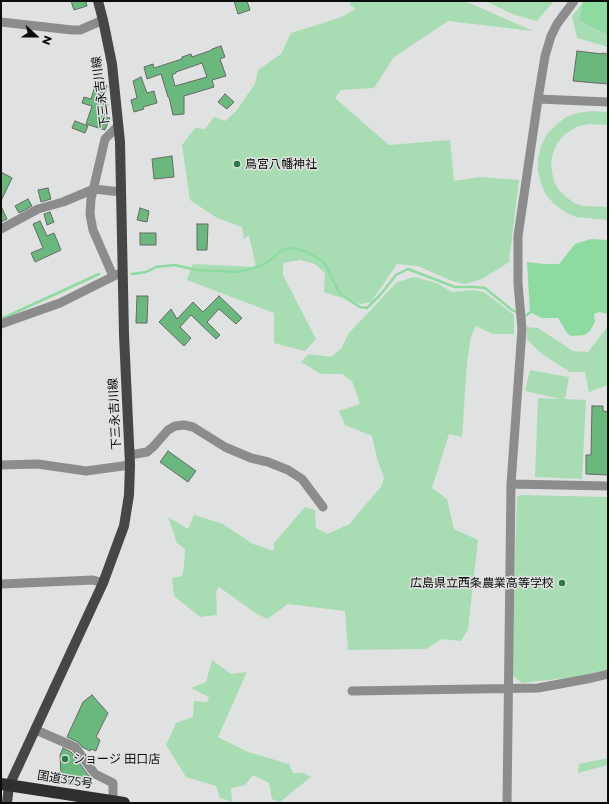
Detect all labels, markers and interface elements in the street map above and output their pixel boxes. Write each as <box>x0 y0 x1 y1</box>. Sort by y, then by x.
north arrow <box>16 16 56 56</box>
text: N <box>39 34 55 47</box>
street label: 下三永吉川線 <box>89 55 113 129</box>
place label: 鳥宮八幡神社 <box>245 157 317 171</box>
marker: 鳥宮八幡神社 <box>232 159 242 169</box>
street label: 下三永吉川線 <box>106 378 124 450</box>
place label: 広島県立西条農業高等学校 <box>410 576 554 590</box>
marker: 広島県立西条農業高等学校 <box>557 578 567 588</box>
place label: ショージ 田口店 <box>73 752 160 766</box>
marker: ショージ 田口店 <box>60 754 70 764</box>
street label: 国道375号 <box>36 768 94 792</box>

